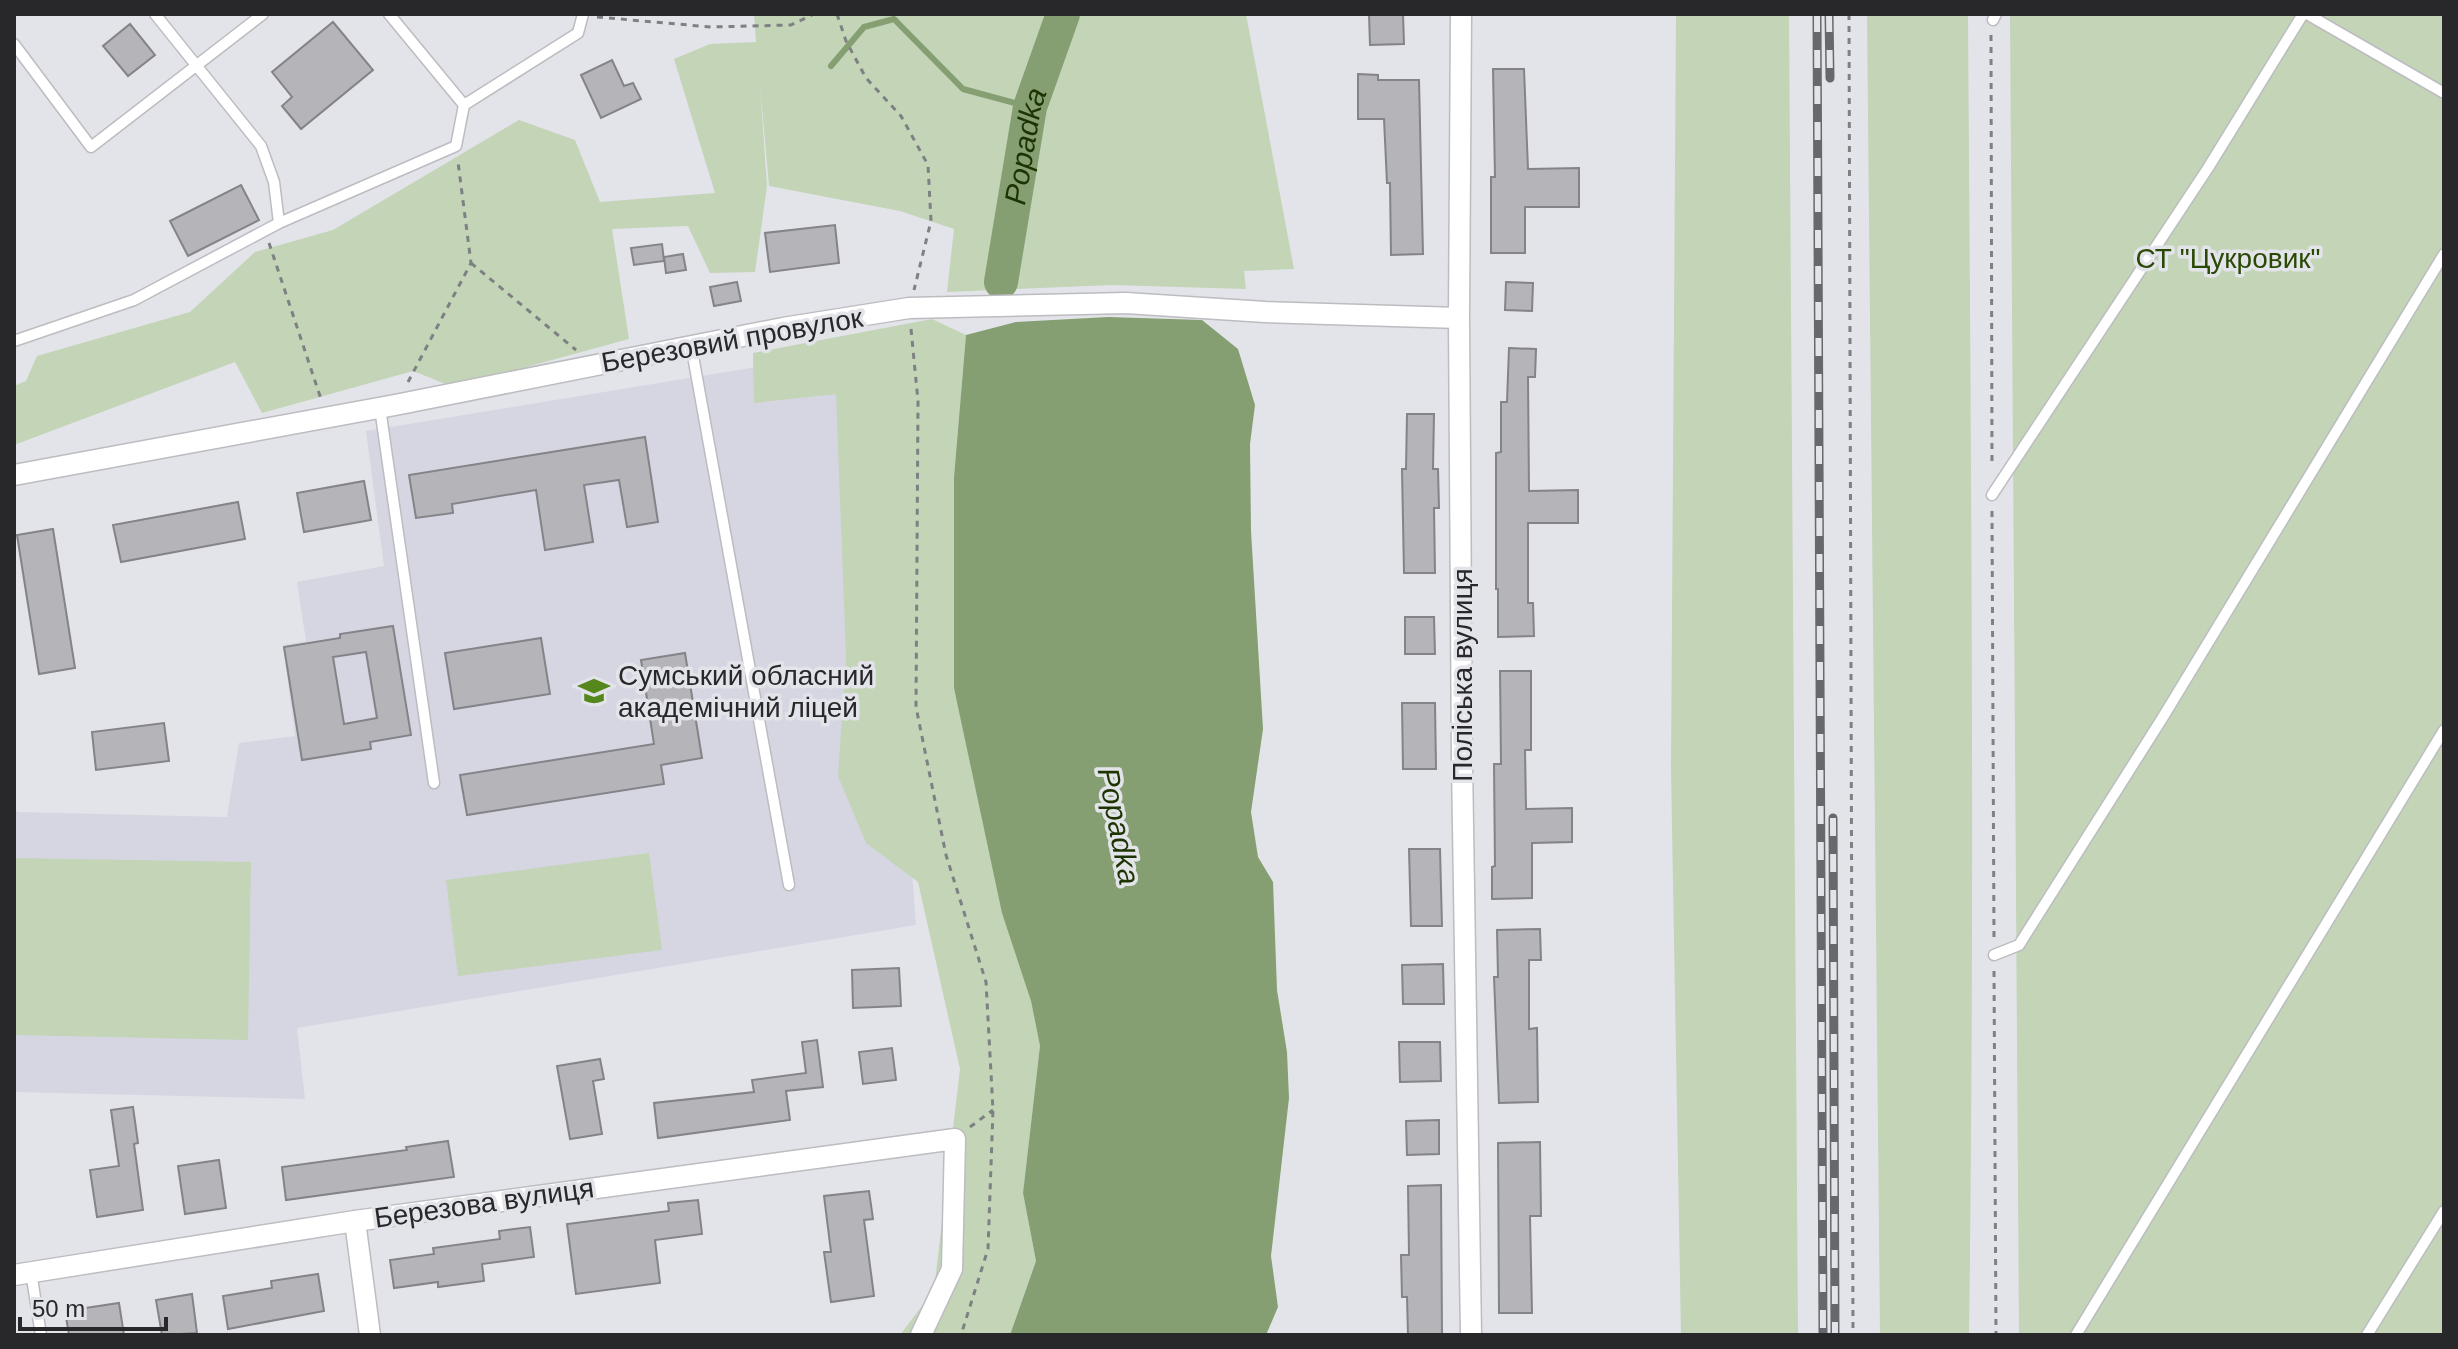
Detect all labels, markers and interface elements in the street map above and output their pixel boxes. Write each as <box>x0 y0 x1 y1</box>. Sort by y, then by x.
water label: Popadka <box>998 83 1052 207</box>
park label: СТ "Цукровик" <box>2136 243 2320 274</box>
street label: Березовий провулок <box>599 302 866 378</box>
street label: Поліська вулиця <box>1447 568 1478 782</box>
place label: Сумський обласний академічний ліцей <box>618 660 874 723</box>
school or university icon: Сумський обласний академічний ліцей <box>577 674 611 708</box>
water label: Popadka <box>1092 765 1146 887</box>
street label: Березова вулиця <box>372 1172 596 1234</box>
scale bar <box>20 1281 166 1331</box>
text: 50 m <box>32 1295 85 1322</box>

